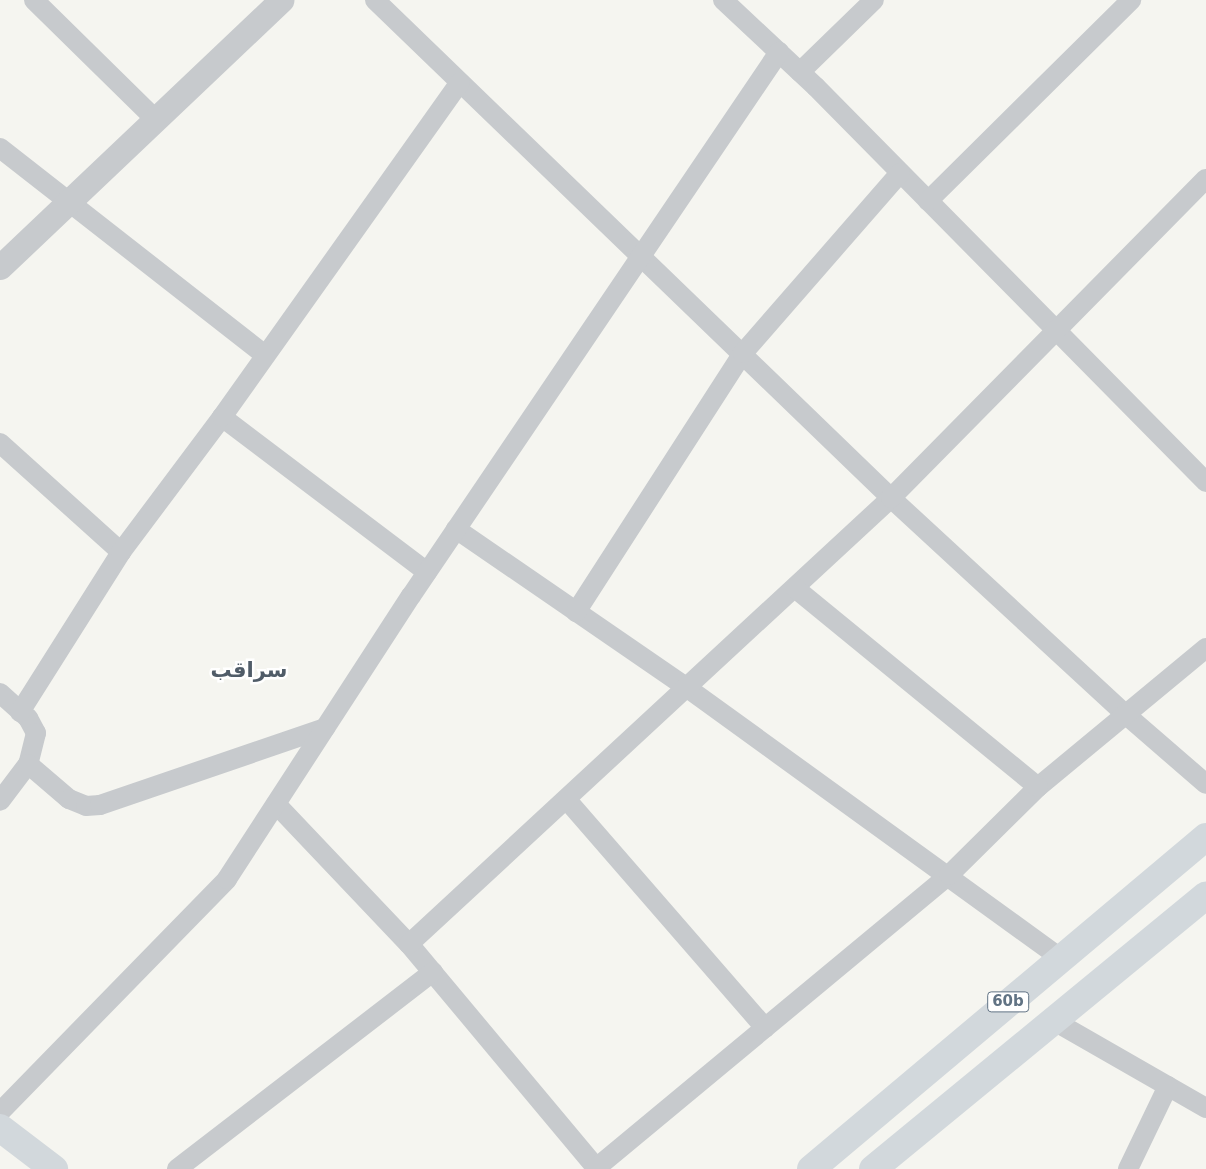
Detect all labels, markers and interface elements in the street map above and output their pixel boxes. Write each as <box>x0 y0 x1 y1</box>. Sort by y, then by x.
district label: سراقب <box>211 657 287 683</box>
road number: 60b <box>987 990 1029 1014</box>

